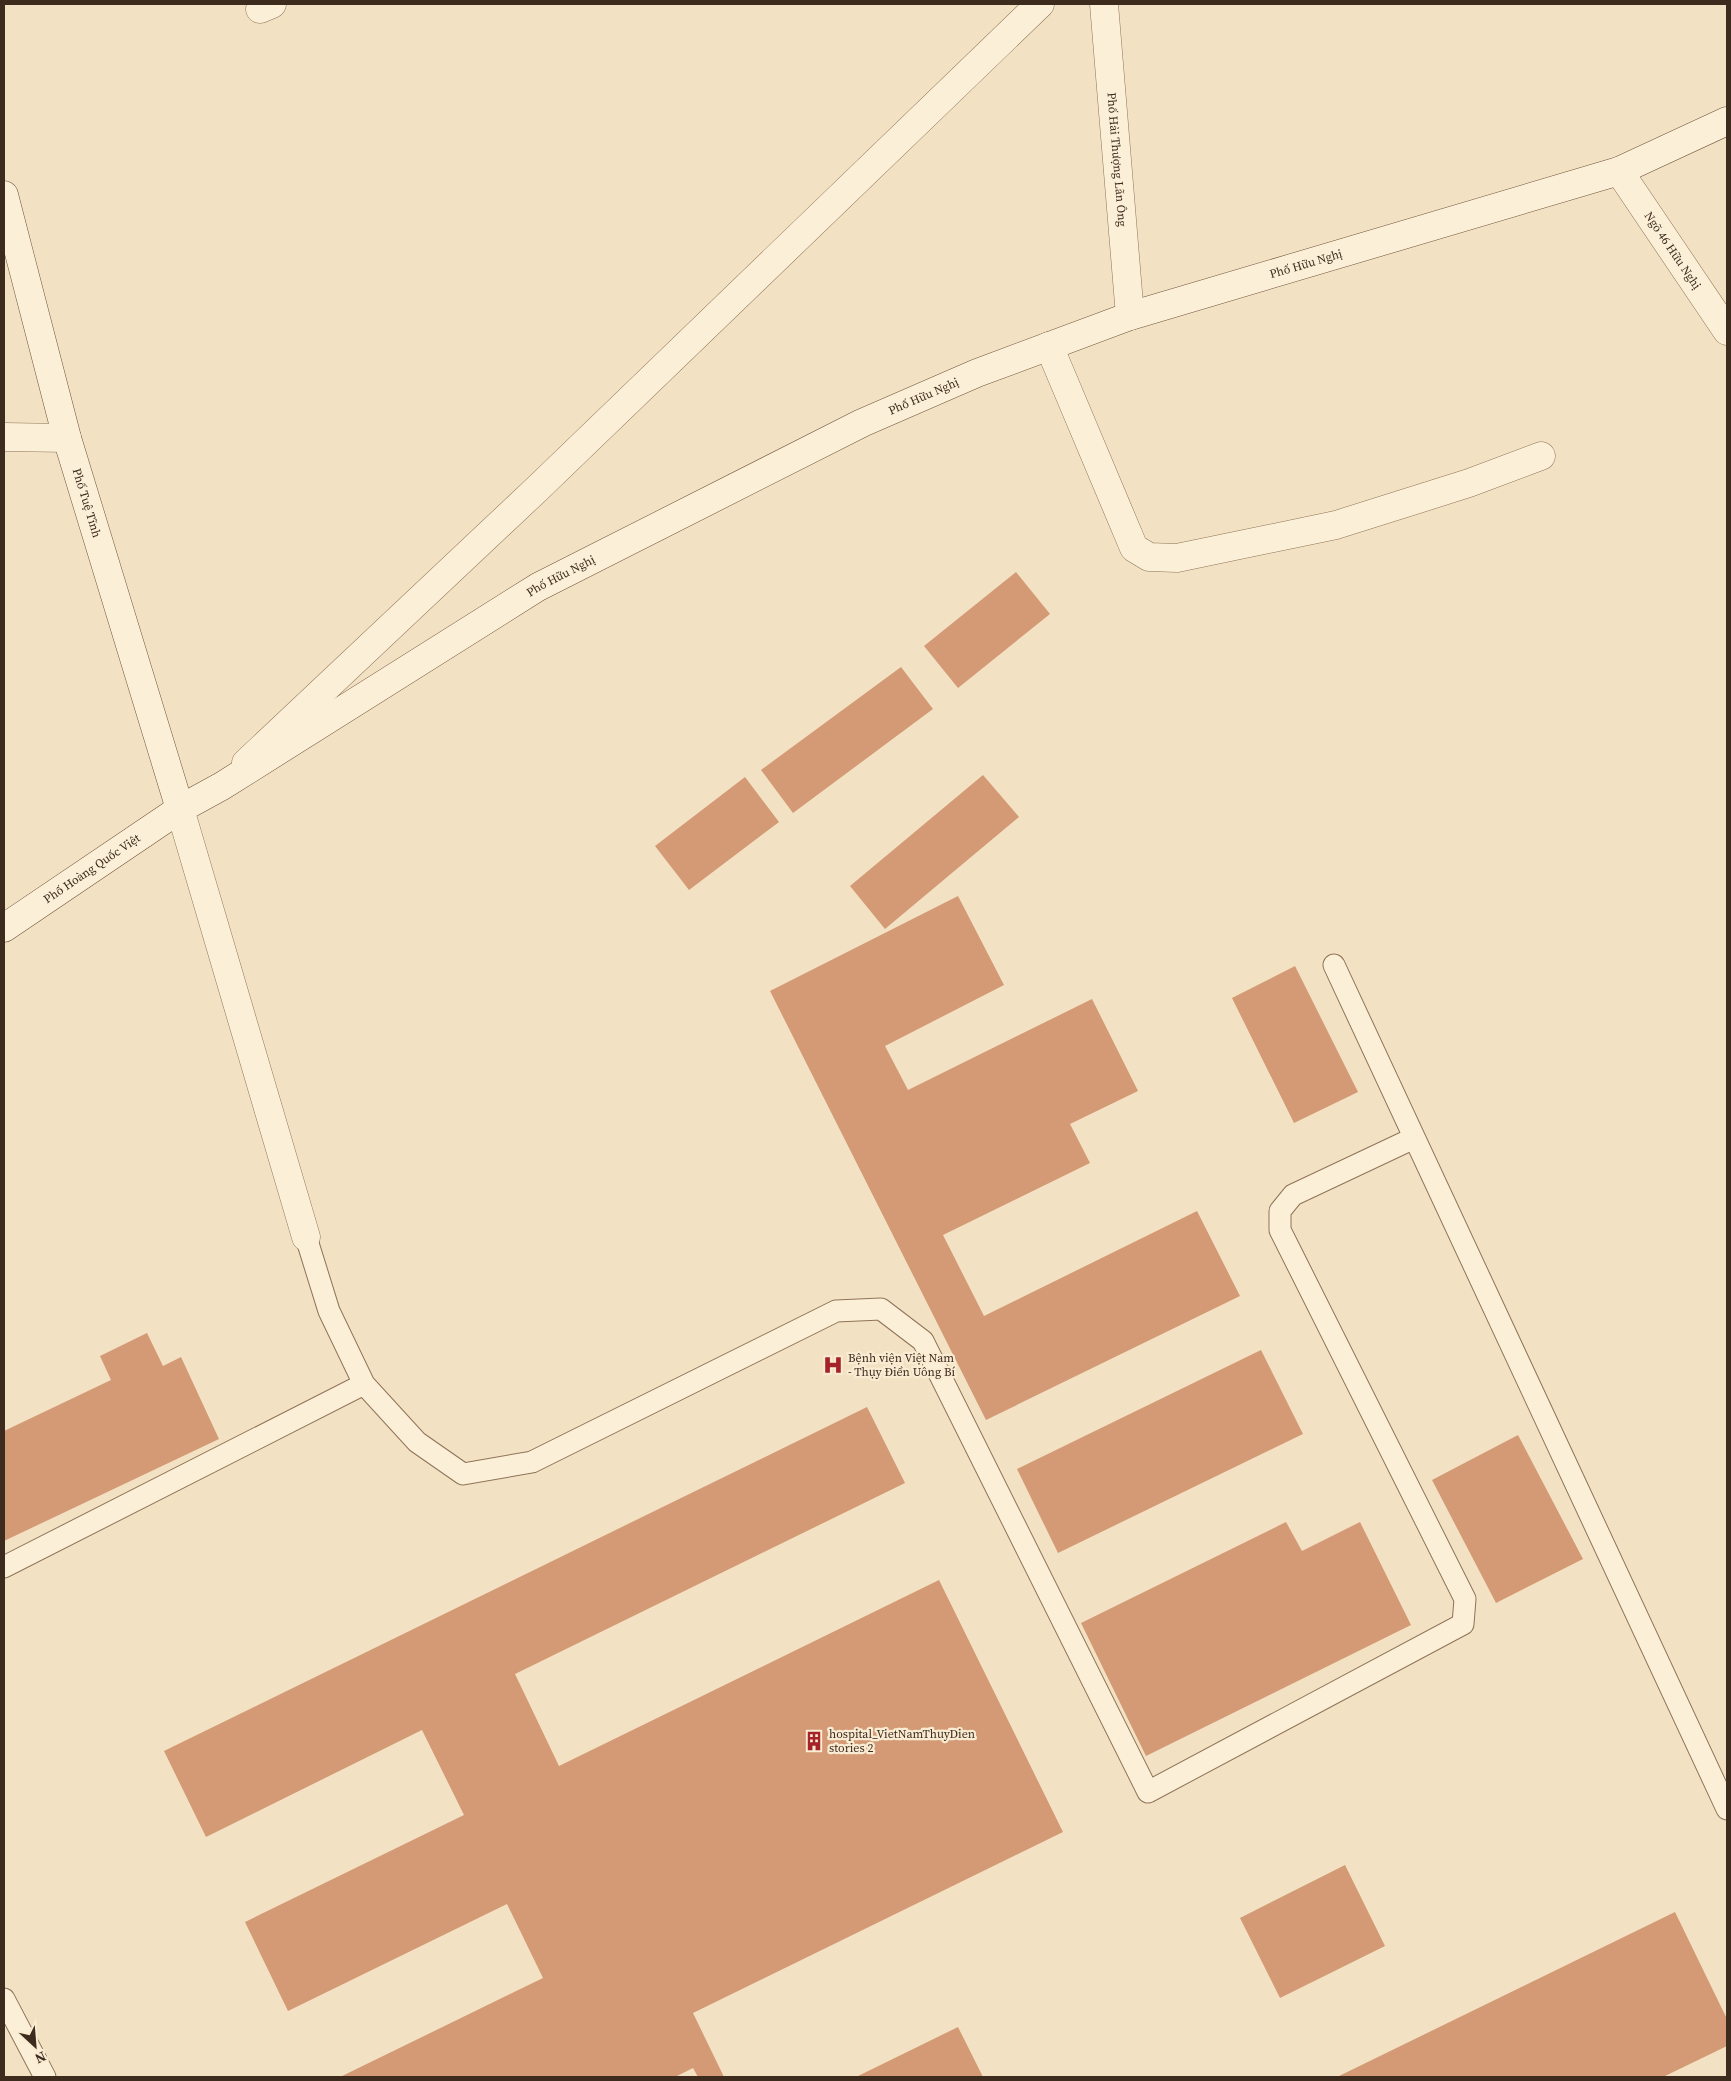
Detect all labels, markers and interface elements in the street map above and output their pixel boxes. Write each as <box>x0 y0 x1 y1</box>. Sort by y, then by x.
street label: Phố Hải Thượng Lãn Ông <box>1103 92 1131 227</box>
street label: Ngõ 46 Hữu Nghị <box>1641 209 1705 293</box>
street label: Phố Hữu Nghị <box>1268 245 1345 282</box>
street label: Phố Hữu Nghị <box>886 374 962 419</box>
street label: Phố Tuệ Tĩnh <box>69 466 105 540</box>
street label: Phố Hữu Nghị <box>523 551 598 600</box>
street label: Phố Hoàng Quốc Việt <box>40 830 143 907</box>
place label: Bệnh viện Việt Nam - Thụy Điển Uông Bí <box>848 1350 955 1380</box>
hospital icon: Bệnh viện Việt Nam - Thụy Điển Uông Bí <box>822 1354 844 1376</box>
place label: hospital_VietNamThuyDien stories 2 <box>829 1726 975 1756</box>
building icon: hospital_VietNamThuyDien stories 2 <box>803 1730 825 1752</box>
north arrow <box>10 2021 60 2071</box>
text: N <box>32 2046 50 2069</box>

